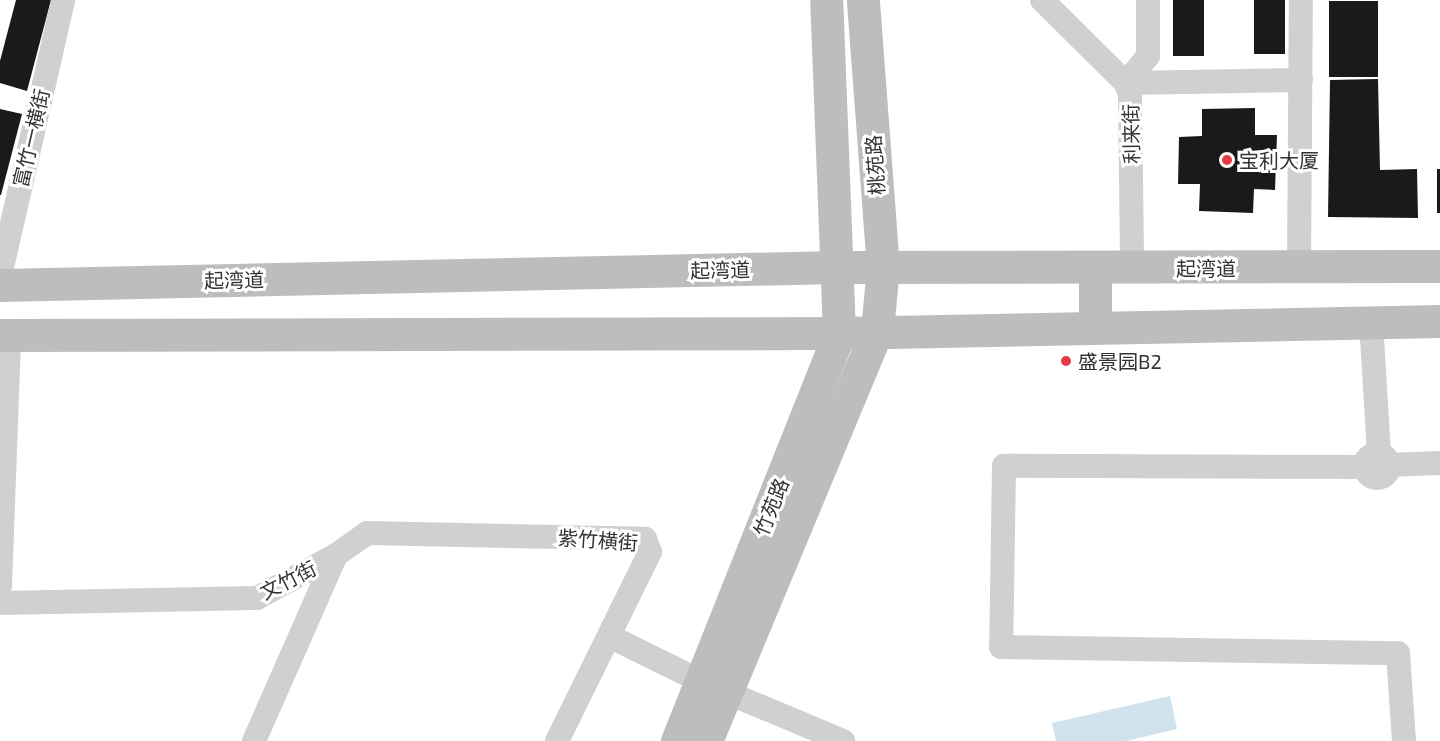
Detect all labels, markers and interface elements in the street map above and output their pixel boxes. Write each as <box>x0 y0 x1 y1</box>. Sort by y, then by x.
street label: 富竹一横街 <box>8 87 54 189</box>
street label: 利来街 <box>1118 104 1144 164</box>
street label: 桃苑路 <box>861 134 889 196</box>
place label: 宝利大厦 <box>1239 148 1319 172</box>
marker: 宝利大厦 <box>1220 153 1234 167</box>
street label: 起湾道 <box>1176 256 1236 280</box>
street label: 起湾道 <box>690 257 750 283</box>
street label: 起湾道 <box>204 267 264 293</box>
place label: 盛景园B2 <box>1078 349 1162 373</box>
marker: 盛景园B2 <box>1059 354 1073 368</box>
street label: 竹苑路 <box>749 475 793 539</box>
street label: 紫竹横街 <box>557 525 639 555</box>
street label: 文竹街 <box>256 556 320 604</box>

